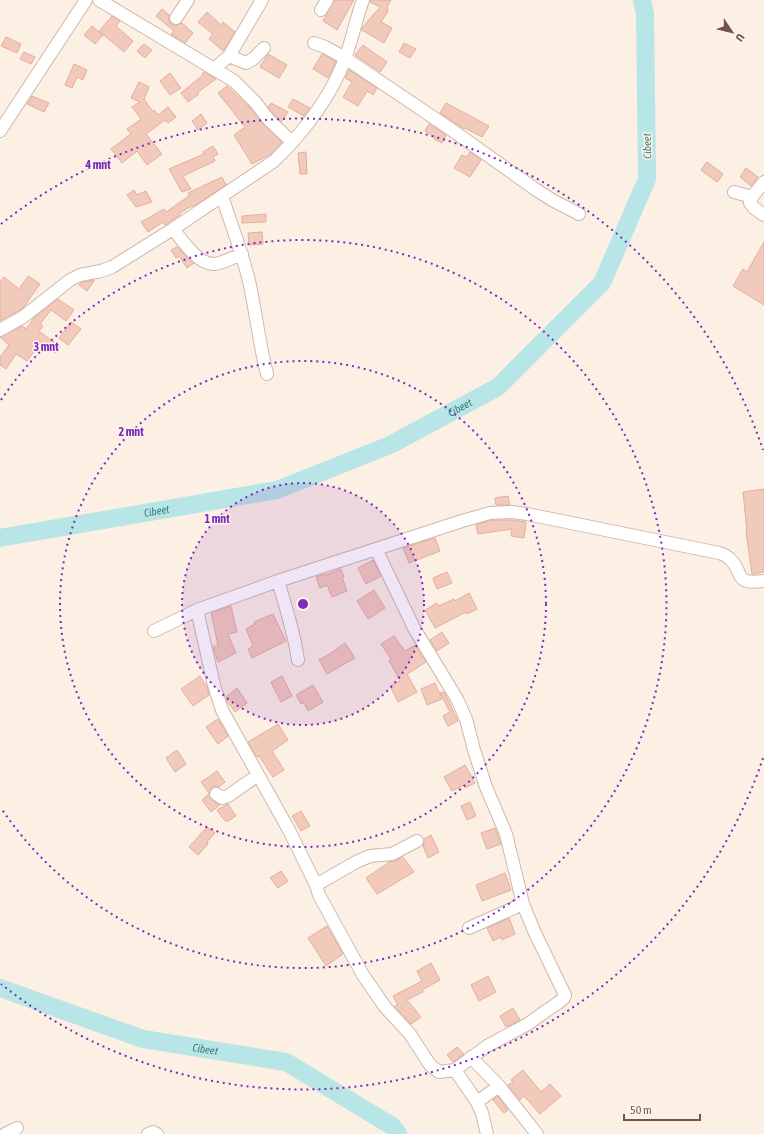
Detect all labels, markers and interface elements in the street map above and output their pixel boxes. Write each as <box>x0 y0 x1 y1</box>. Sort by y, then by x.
north arrow <box>712 12 752 52</box>
text: U <box>733 32 747 44</box>
water label: Cibeet <box>641 132 653 159</box>
text: 4 mnt <box>84 158 111 172</box>
text: 3 mnt <box>33 340 59 354</box>
water label: Cibeet <box>446 396 475 419</box>
text: 2 mnt <box>118 425 144 439</box>
water label: Cibeet <box>143 503 171 519</box>
text: 1 mnt <box>204 512 230 526</box>
centre of rings <box>296 597 310 611</box>
water label: Cibeet <box>192 1041 220 1057</box>
scale bar <box>624 1096 700 1122</box>
text: 50 m <box>630 1103 652 1117</box>

